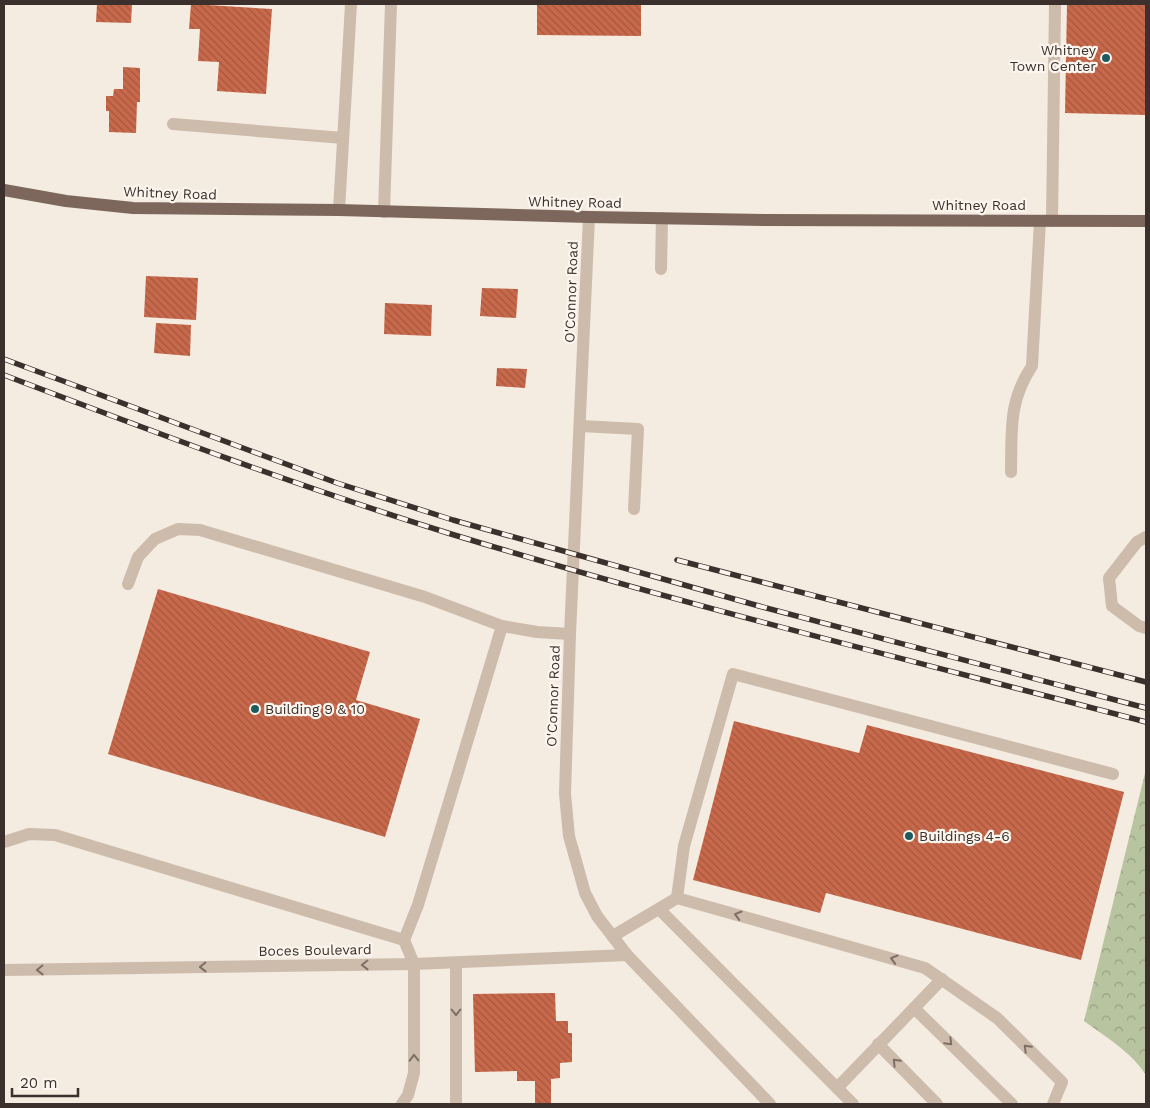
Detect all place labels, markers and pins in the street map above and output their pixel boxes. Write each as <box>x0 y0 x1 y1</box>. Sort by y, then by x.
place label: Whitney Town Center <box>1010 42 1097 74</box>
marker: Whitney Town Center <box>1100 52 1112 64</box>
place label: Building 9 & 10 <box>265 701 365 717</box>
marker: Building 9 & 10 <box>249 703 261 715</box>
place label: Buildings 4-6 <box>919 828 1010 844</box>
marker: Buildings 4-6 <box>903 830 915 842</box>

